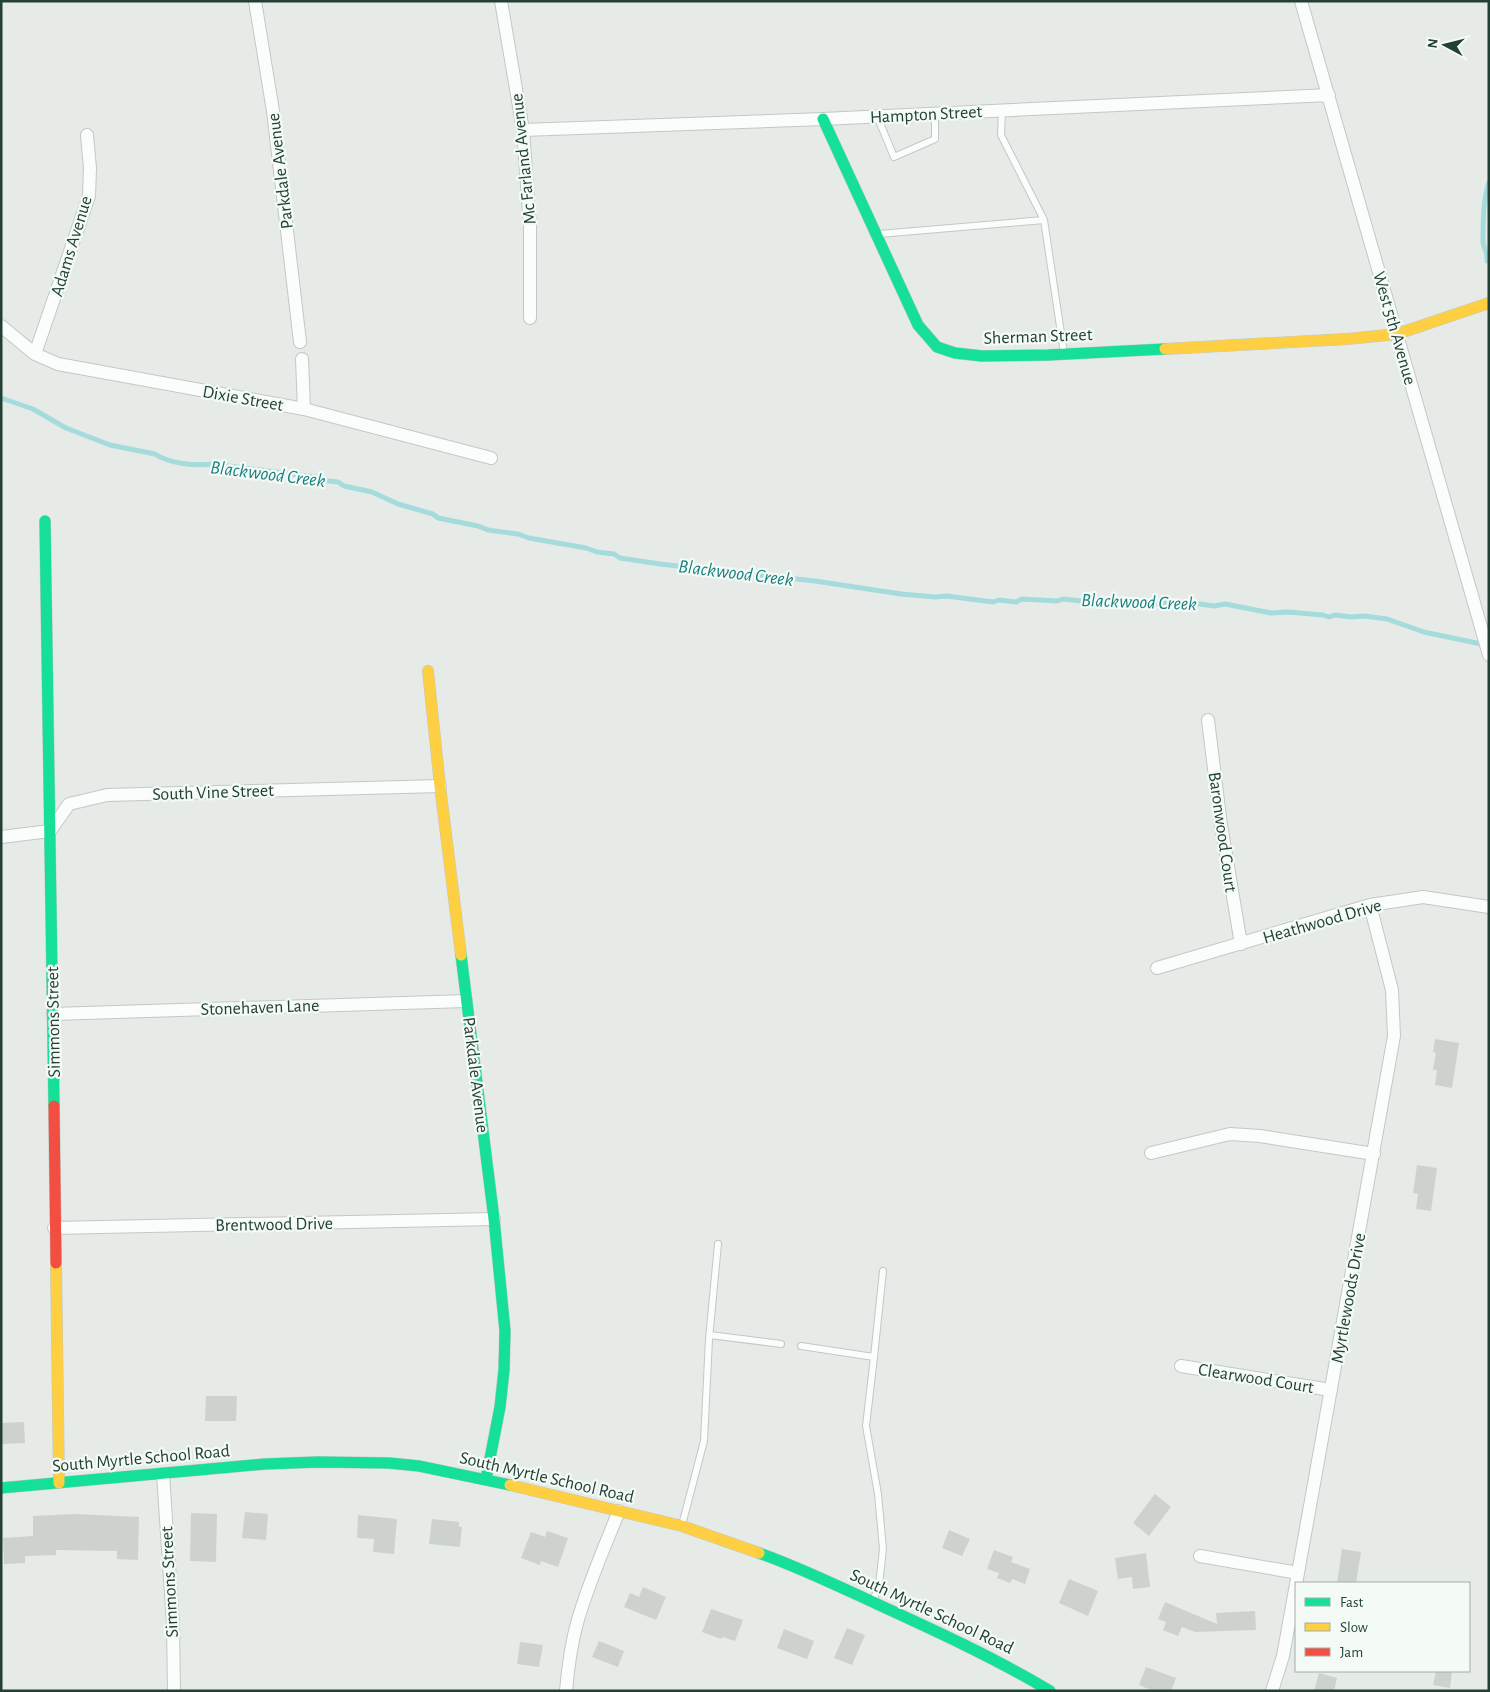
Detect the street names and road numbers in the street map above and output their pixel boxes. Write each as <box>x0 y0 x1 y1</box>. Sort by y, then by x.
street label: Mc Farland Avenue <box>508 92 540 225</box>
street label: Hampton Street <box>869 103 983 127</box>
street label: Parkdale Avenue <box>265 112 297 230</box>
street label: Adams Avenue <box>48 194 96 299</box>
street label: West 5th Avenue <box>1369 270 1419 387</box>
street label: Sherman Street <box>983 326 1093 348</box>
street label: Dixie Street <box>201 383 285 415</box>
street label: Baronwood Court <box>1205 771 1239 894</box>
street label: South Vine Street <box>152 782 274 804</box>
street label: Heathwood Drive <box>1261 896 1384 948</box>
street label: Simmons Street <box>44 966 64 1078</box>
street label: Stonehaven Lane <box>200 997 320 1019</box>
street label: Parkdale Avenue <box>459 1016 491 1134</box>
street label: Brentwood Drive <box>215 1215 333 1235</box>
street label: Myrtlewoods Drive <box>1329 1232 1369 1365</box>
street label: Clearwood Court <box>1197 1361 1315 1397</box>
street label: South Myrtle School Road <box>51 1442 231 1476</box>
street label: South Myrtle School Road <box>458 1449 636 1507</box>
street label: Simmons Street <box>158 1526 182 1638</box>
street label: South Myrtle School Road <box>847 1566 1016 1658</box>

